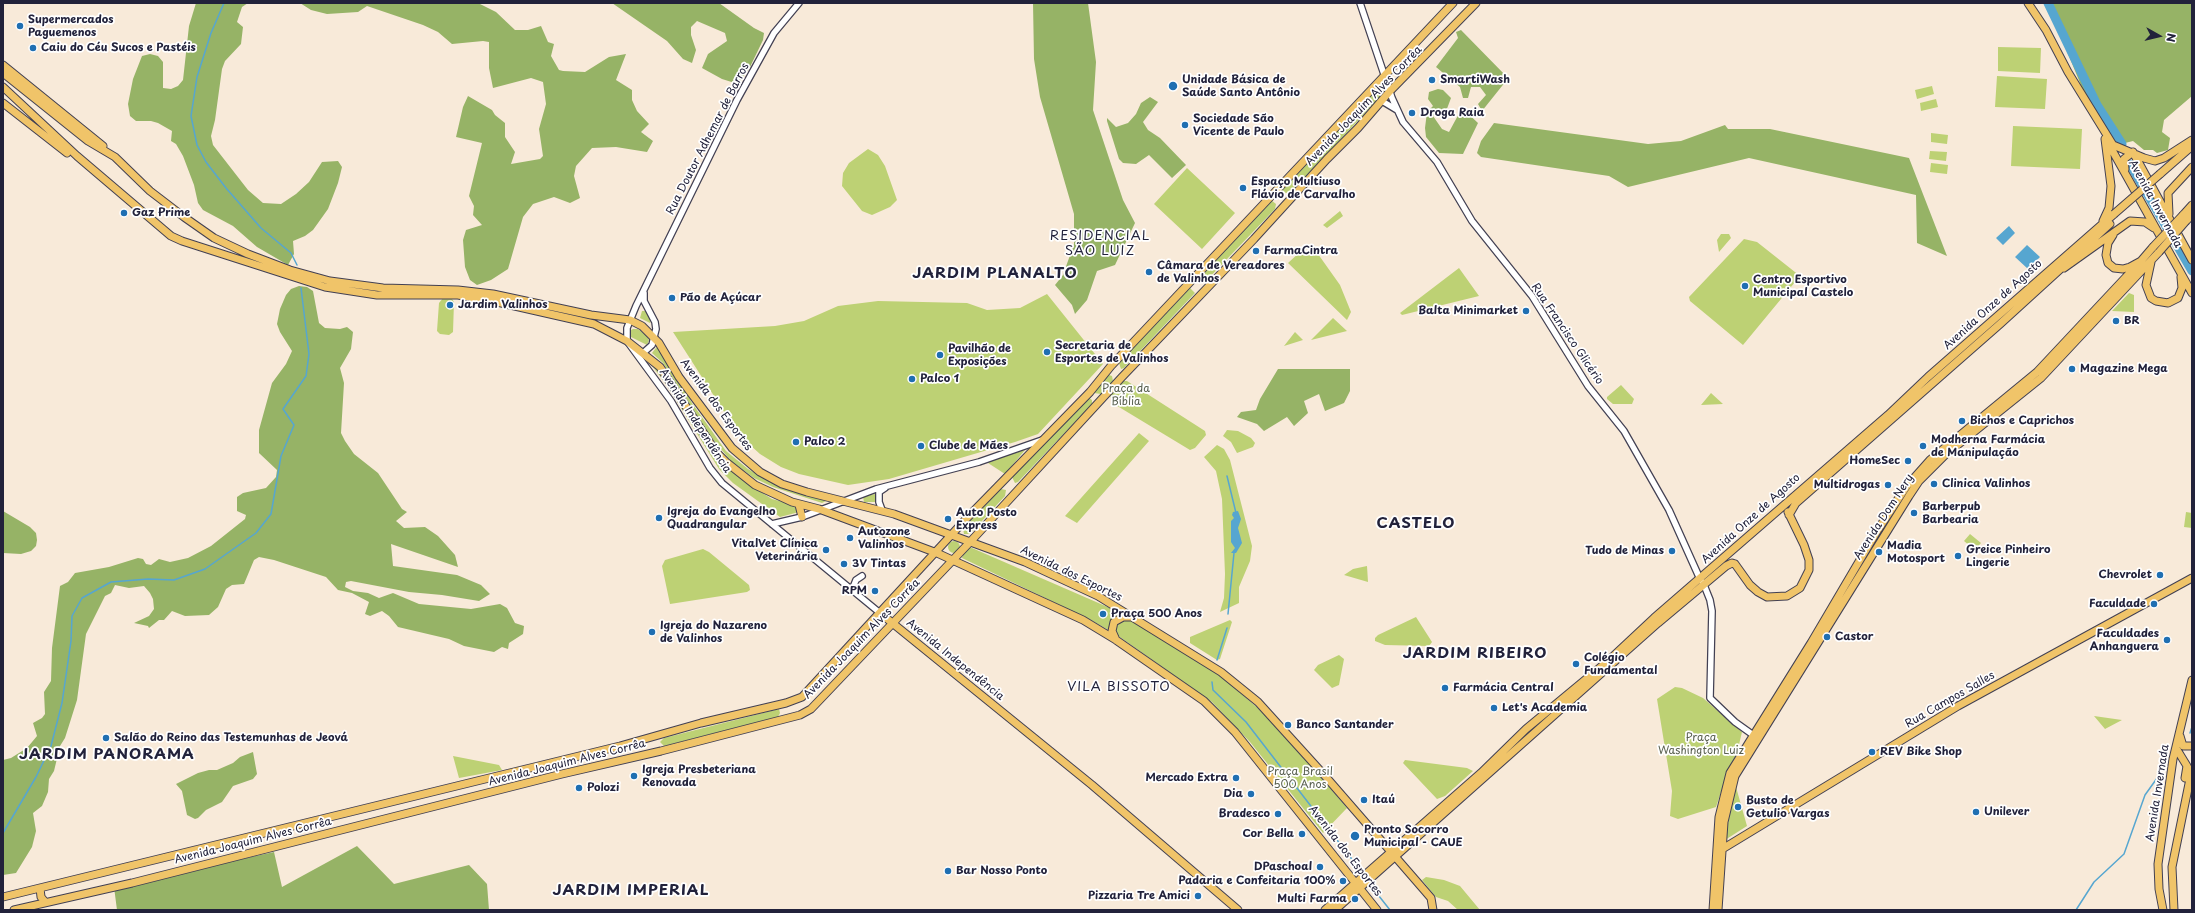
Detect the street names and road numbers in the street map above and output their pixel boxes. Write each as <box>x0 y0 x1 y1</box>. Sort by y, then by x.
street label: Avenida Joaquim Alves Corrêa <box>1303 43 1425 169</box>
street label: Rua Doutor Adhemar de Barros <box>664 61 752 217</box>
street label: Avenida Invernada <box>2125 158 2185 250</box>
street label: Avenida Onze de Agosto <box>1941 257 2045 353</box>
street label: Rua Francisco Glicério <box>1528 281 1606 387</box>
street label: Avenida dos Esportes <box>677 357 755 453</box>
street label: Avenida Independência <box>656 366 734 476</box>
street label: Avenida Onze de Agosto <box>1699 471 1803 567</box>
street label: Avenida Dom Nery <box>1851 472 1917 562</box>
street label: Avenida dos Esportes <box>1018 544 1124 604</box>
street label: Avenida Joaquim Alves Corrêa <box>801 576 923 702</box>
street label: Avenida Independência <box>904 617 1006 703</box>
street label: Rua Campos Salles <box>1903 669 1997 731</box>
street label: Avenida Joaquim Alves Corrêa <box>487 737 647 789</box>
street label: Avenida Invernada <box>2144 743 2172 843</box>
street label: Avenida dos Esportes <box>1306 803 1384 899</box>
street label: Avenida Joaquim Alves Corrêa <box>173 815 333 867</box>

